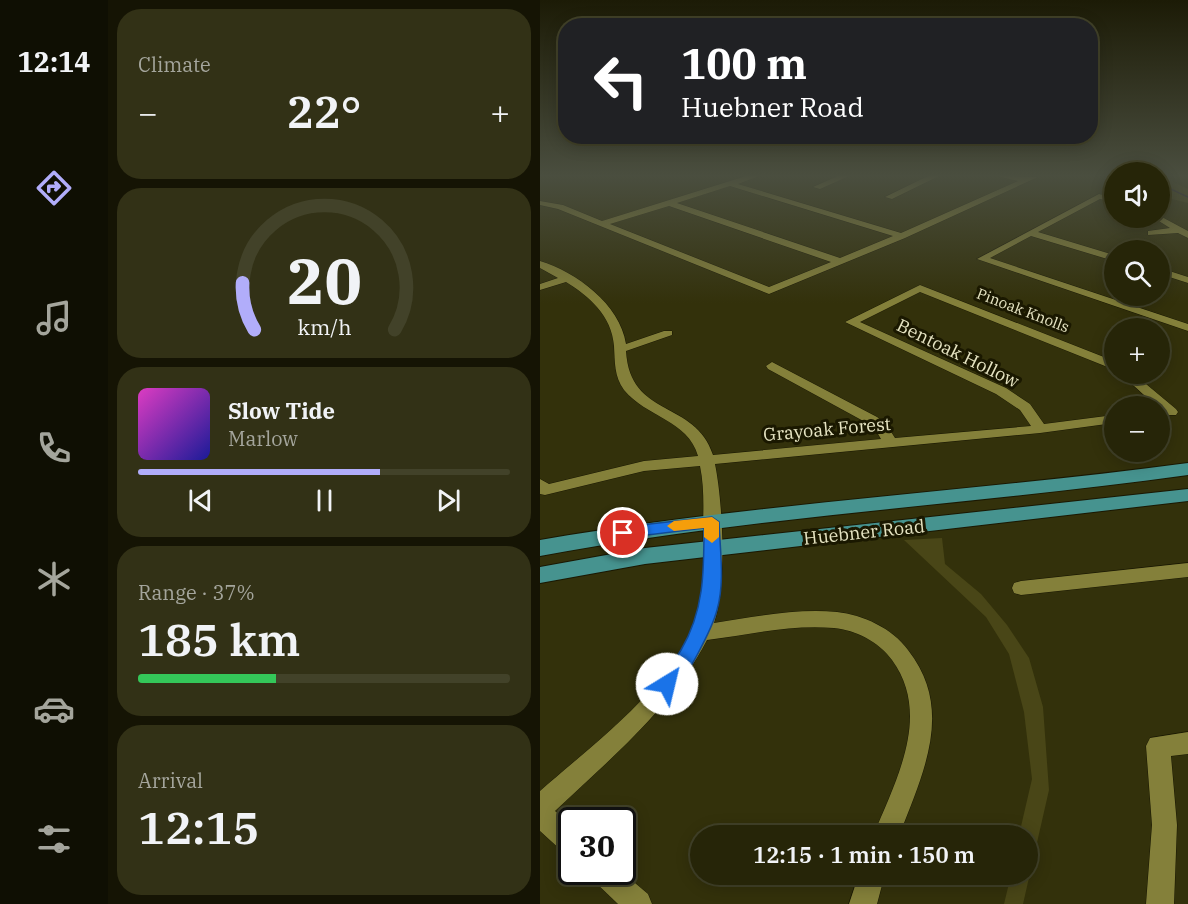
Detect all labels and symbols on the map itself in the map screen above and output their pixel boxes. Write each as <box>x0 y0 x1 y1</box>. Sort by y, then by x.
street label: Pinoak Knolls <box>974 284 1072 336</box>
street label: Bentoak Hollow <box>893 313 1023 393</box>
street label: Grayoak Forest <box>762 412 892 446</box>
pin <box>597 507 648 558</box>
street label: Huebner Road <box>802 514 926 550</box>
position arrow <box>635 652 699 716</box>
speed limit sign: 30 <box>558 807 636 885</box>

